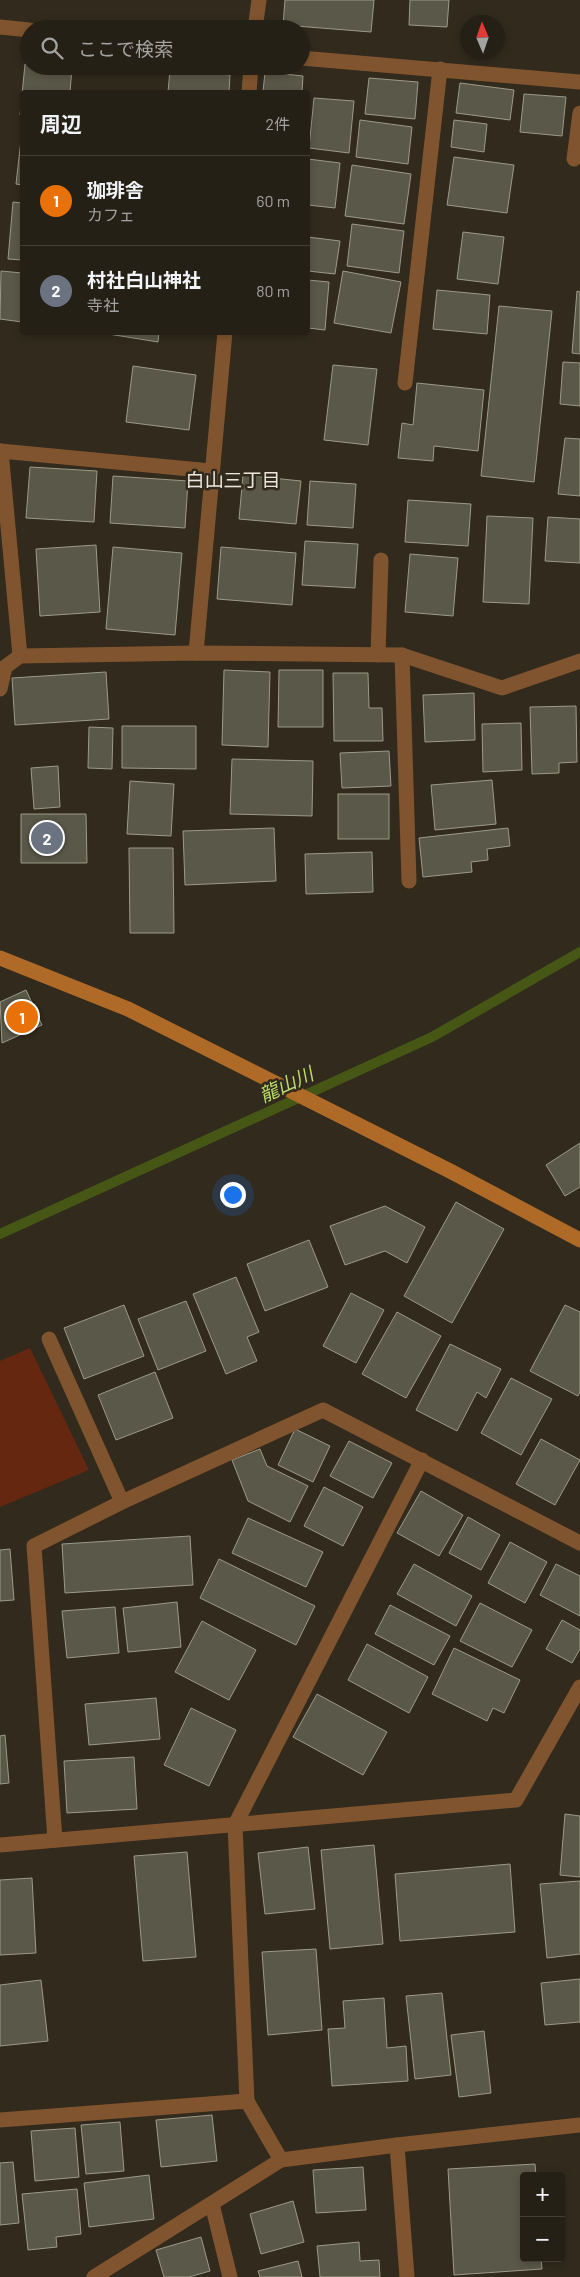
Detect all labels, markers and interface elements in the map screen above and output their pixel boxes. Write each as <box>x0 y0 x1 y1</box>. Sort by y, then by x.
north arrow <box>460 15 505 60</box>
search box <box>20 20 310 75</box>
icon: search <box>38 34 66 62</box>
text: ここで検索 <box>78 37 173 60</box>
text: 周辺 <box>40 111 82 136</box>
text: 2件 <box>265 114 290 133</box>
text: 珈琲舎 <box>87 178 144 201</box>
text: 1 <box>53 191 59 210</box>
text: 60 m <box>256 191 290 210</box>
text: カフェ <box>87 205 135 224</box>
text: 村社白山神社 <box>87 268 201 291</box>
text: 2 <box>52 281 60 300</box>
text: 80 m <box>256 281 290 300</box>
text: 寺社 <box>87 295 119 314</box>
district label: 白山三丁目 <box>185 468 281 491</box>
pin: 2 <box>31 819 63 857</box>
pin: 1 <box>6 998 38 1036</box>
water label: 龍山川 <box>255 1061 318 1106</box>
your location <box>220 1182 246 1208</box>
map controls <box>520 2172 565 2262</box>
button: + <box>520 2172 565 2217</box>
button: − <box>520 2217 565 2262</box>

